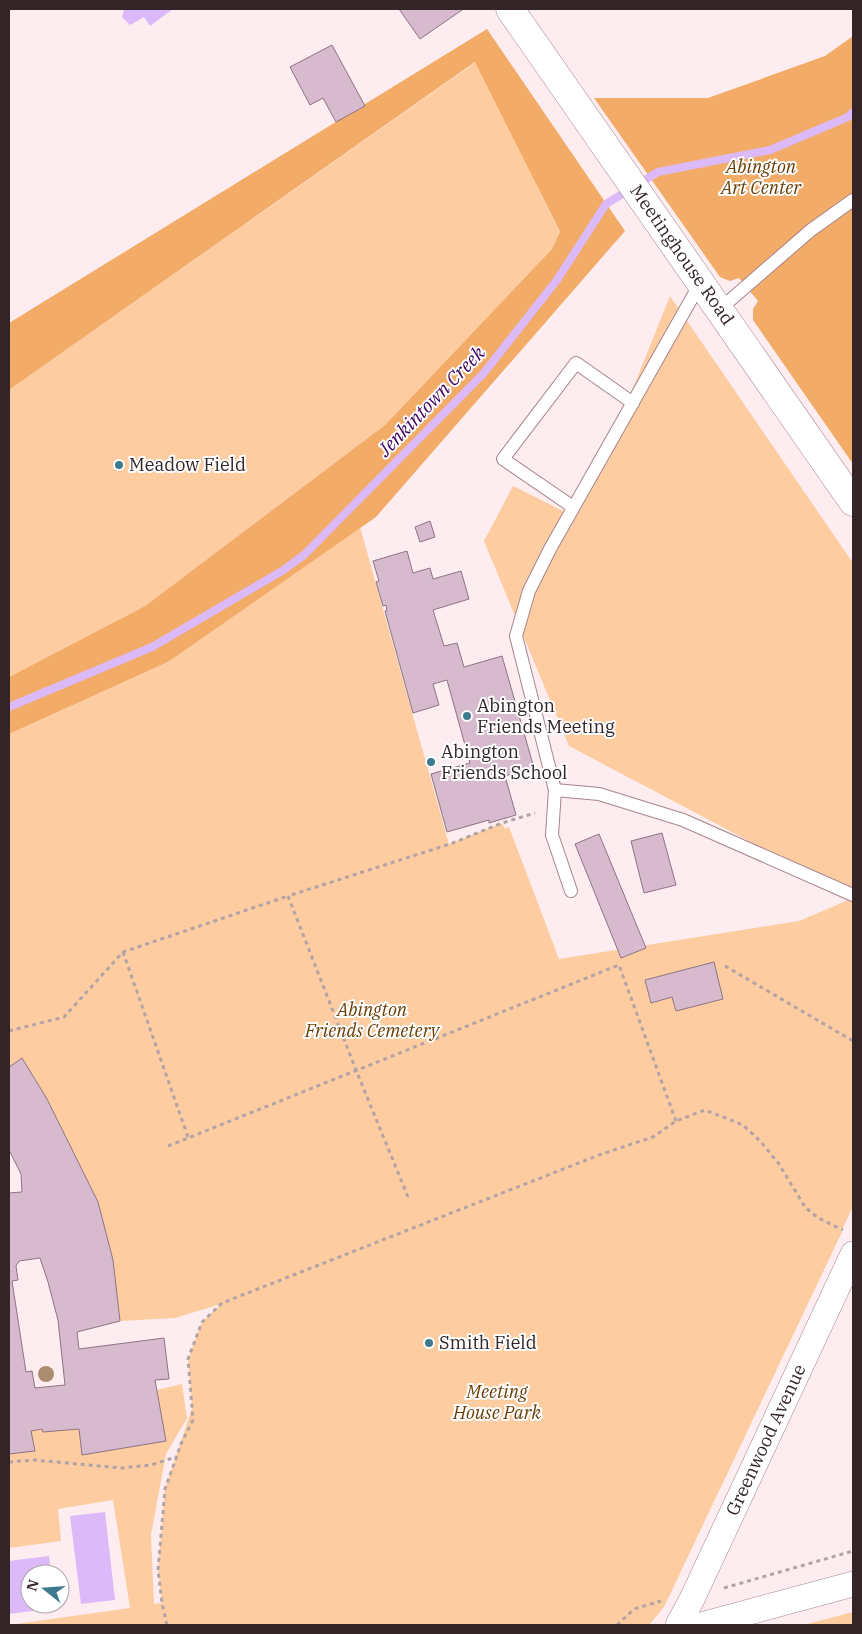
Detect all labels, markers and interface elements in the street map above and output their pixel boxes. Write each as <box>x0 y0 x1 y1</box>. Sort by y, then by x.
park label: Abington Art Center <box>720 155 802 199</box>
street label: Meetinghouse Road <box>625 180 740 329</box>
water label: Jenkintown Creek <box>372 340 490 462</box>
place label: Meadow Field <box>129 453 246 476</box>
marker: Meadow Field <box>113 459 125 471</box>
place label: Abington Friends Meeting <box>477 694 615 738</box>
marker: Abington Friends Meeting <box>461 710 473 722</box>
place label: Abington Friends School <box>441 740 568 784</box>
marker: Abington Friends School <box>425 756 437 768</box>
park label: Abington Friends Cemetery <box>304 998 441 1042</box>
place label: Smith Field <box>439 1331 537 1354</box>
marker: Smith Field <box>423 1337 435 1349</box>
street label: Greenwood Avenue <box>720 1360 811 1519</box>
park label: Meeting House Park <box>452 1380 542 1424</box>
north arrow <box>20 1564 70 1614</box>
text: N <box>22 1577 43 1593</box>

